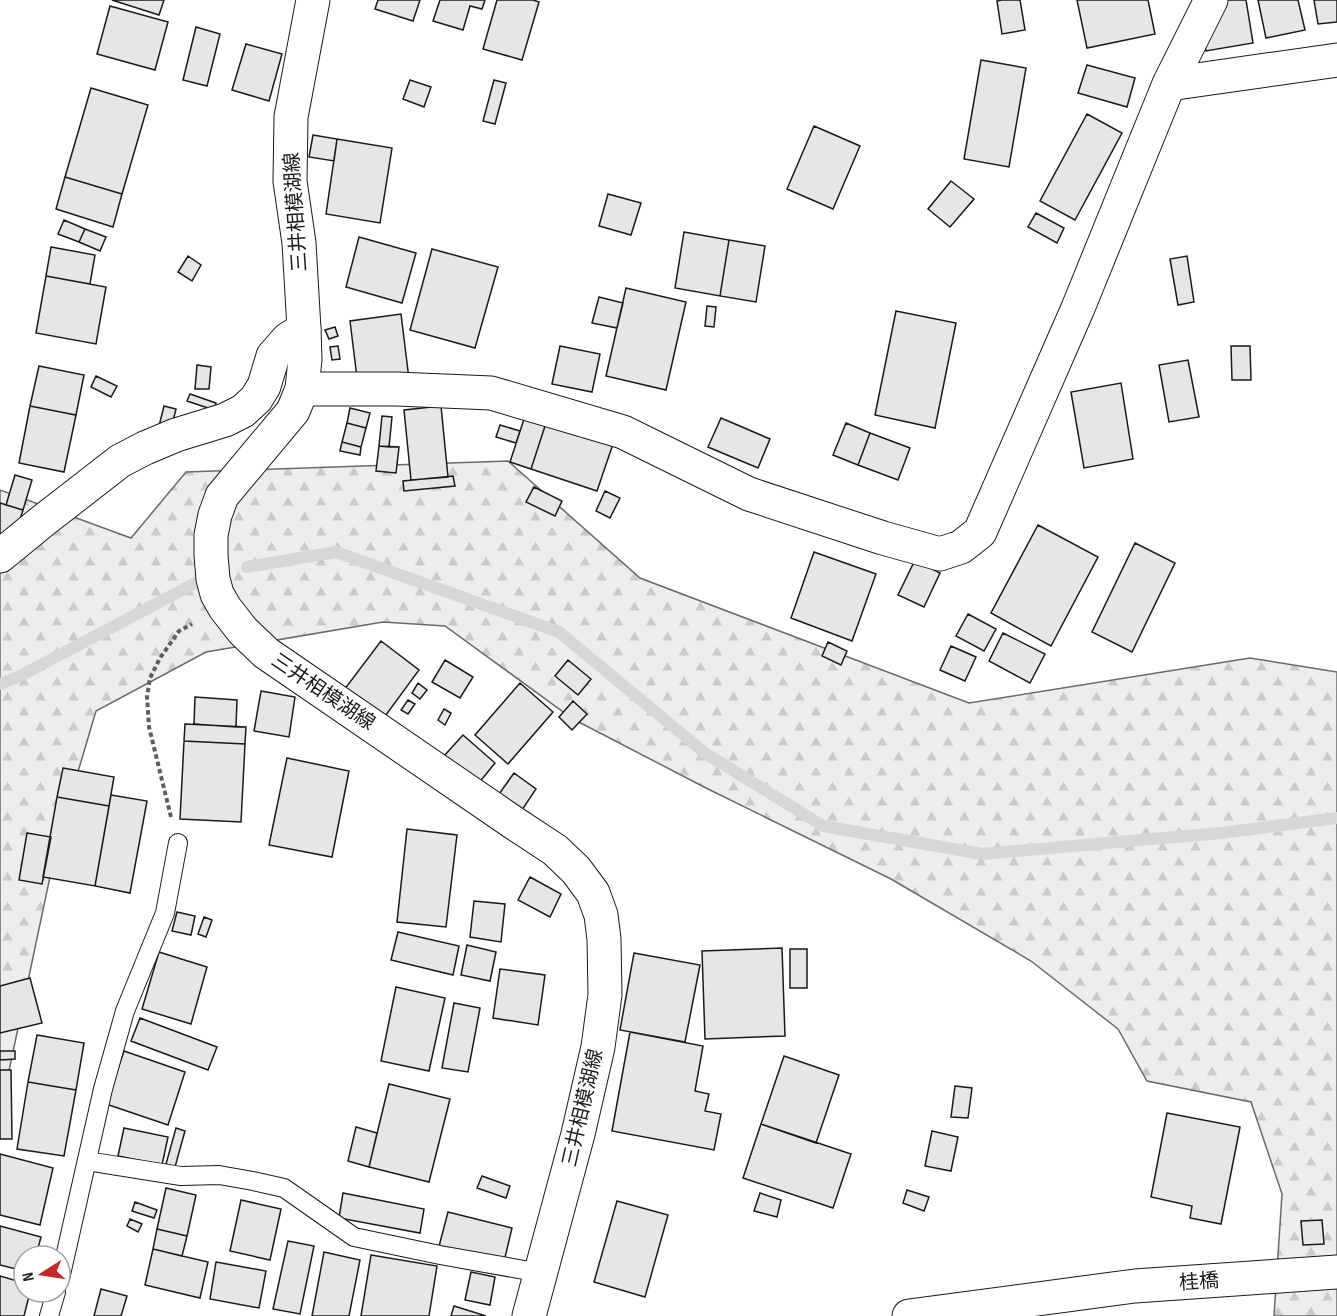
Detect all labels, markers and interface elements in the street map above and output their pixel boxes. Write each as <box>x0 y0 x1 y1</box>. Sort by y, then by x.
street label: 三井相模湖線 <box>280 151 312 273</box>
street label: 三井相模湖線 <box>267 648 379 736</box>
street label: 三井相模湖線 <box>558 1047 608 1169</box>
north arrow <box>12 1244 72 1304</box>
street label: 桂橋 <box>1178 1269 1220 1295</box>
text: N <box>19 1271 39 1283</box>

